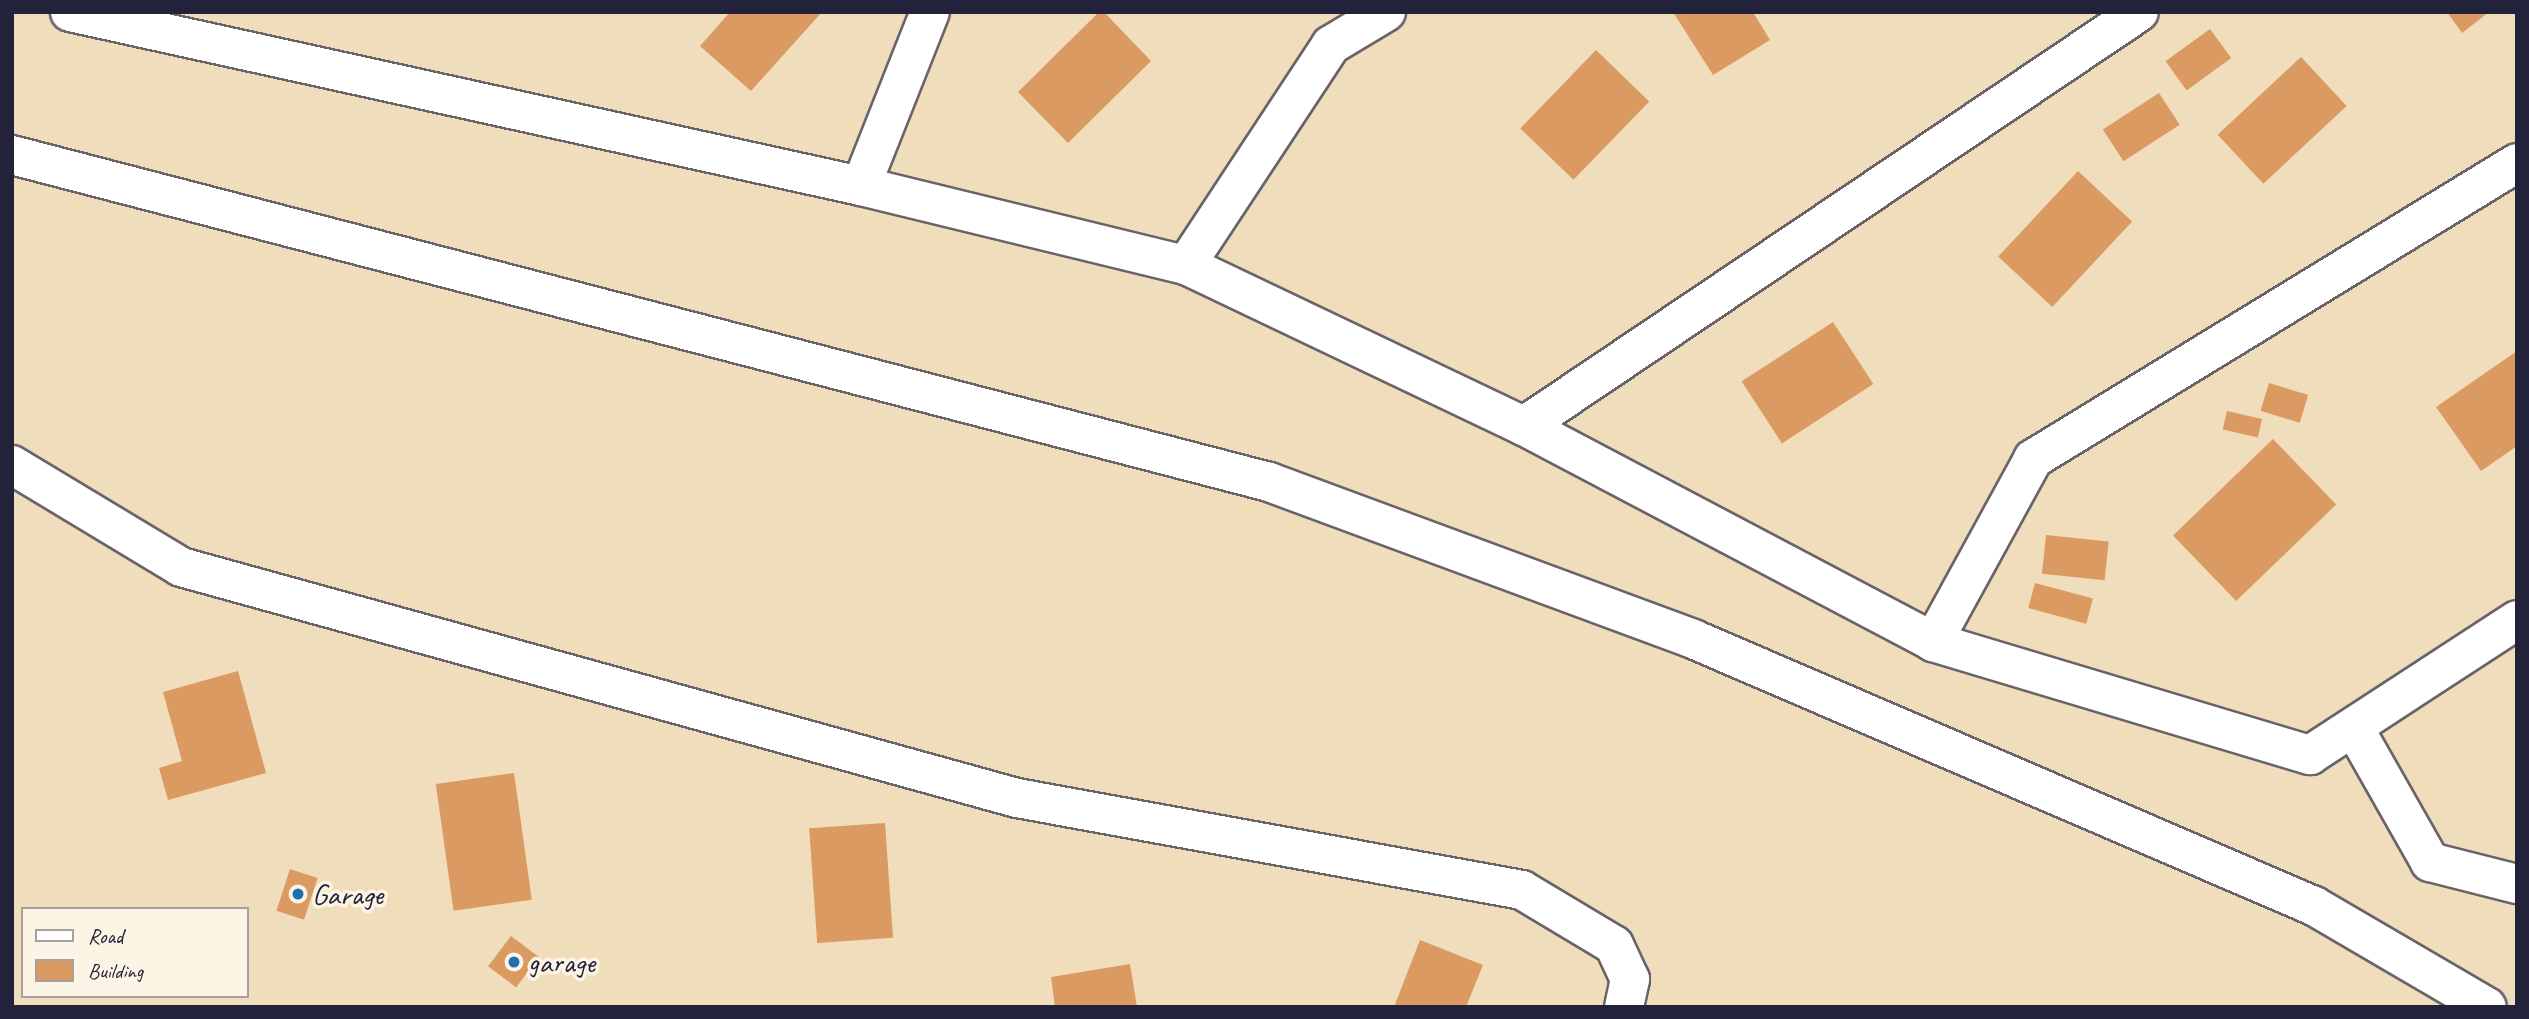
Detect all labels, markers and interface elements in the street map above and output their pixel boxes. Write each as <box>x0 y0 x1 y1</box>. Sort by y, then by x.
place label: Garage <box>312 876 383 912</box>
marker: Garage <box>290 886 306 902</box>
legend <box>21 907 248 998</box>
text: Road <box>88 923 123 949</box>
place label: garage <box>528 944 595 980</box>
marker: garage <box>506 954 522 970</box>
text: Building <box>88 958 143 984</box>

